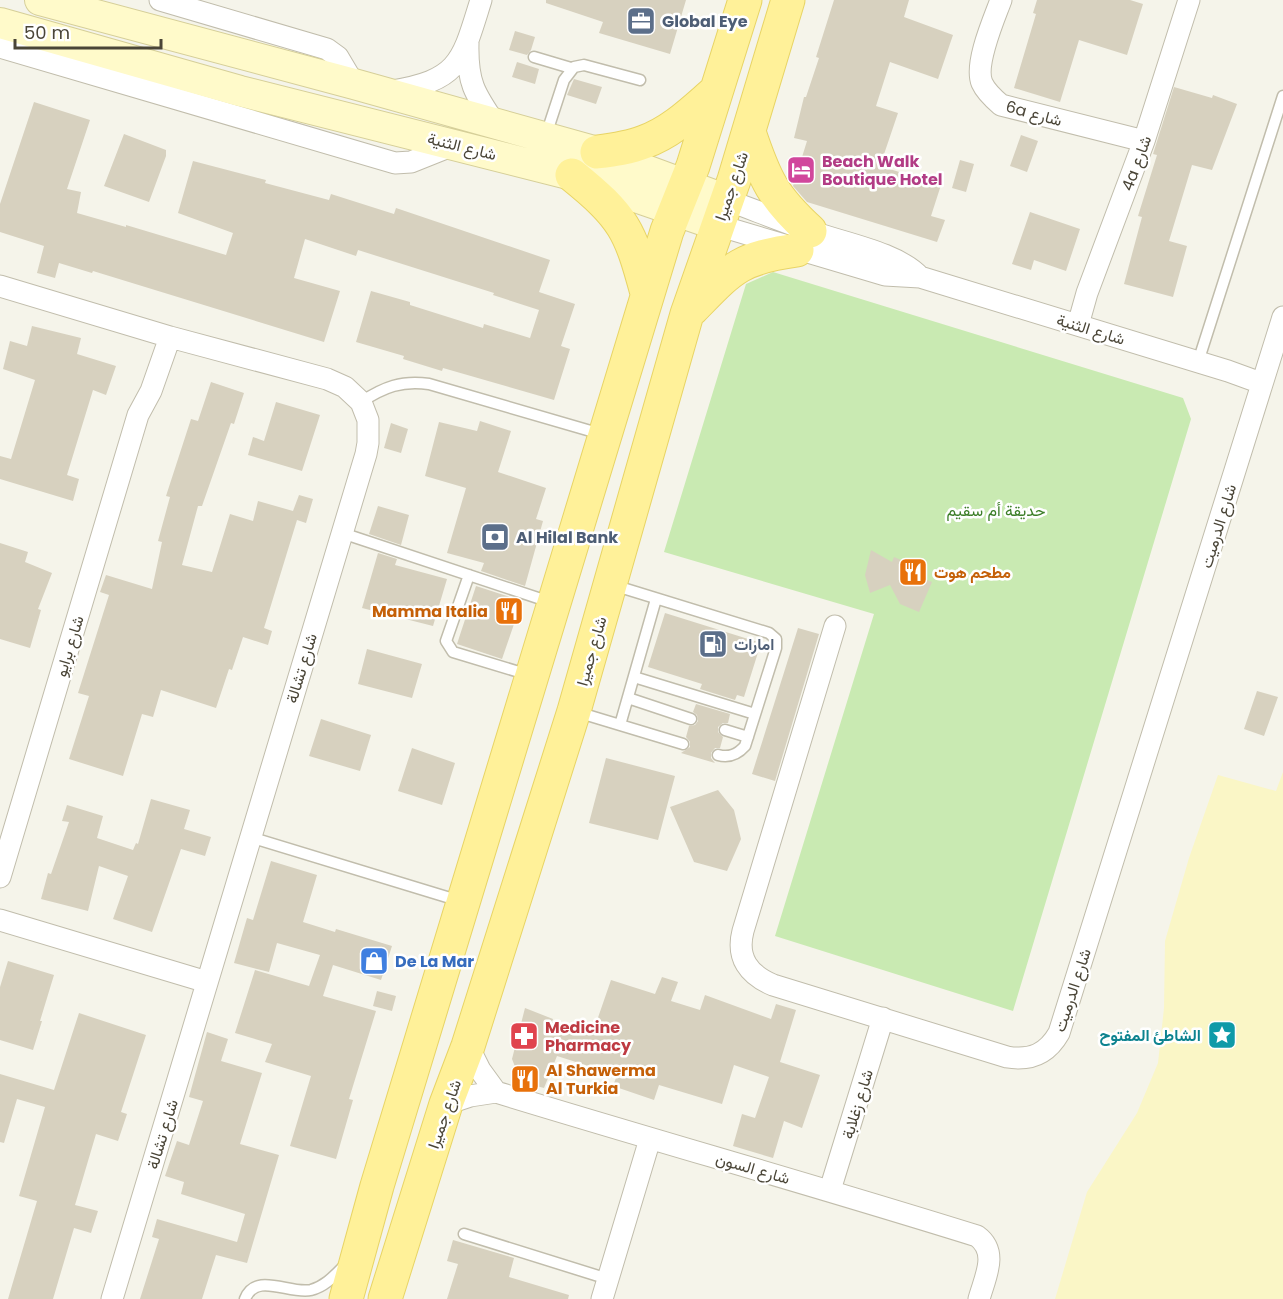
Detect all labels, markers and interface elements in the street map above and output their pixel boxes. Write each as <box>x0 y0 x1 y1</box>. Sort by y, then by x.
office icon: Global Eye <box>625 5 657 37</box>
place label: Global Eye <box>662 10 748 33</box>
scale bar <box>15 12 160 50</box>
text: 50 m <box>24 20 70 45</box>
street label: 6a شارع <box>1003 95 1065 132</box>
street label: شارع الثنية <box>425 127 499 166</box>
street label: 4a شارع <box>1116 132 1157 194</box>
street label: شارع جميرا <box>709 149 754 224</box>
place label: Beach Walk Boutique Hotel <box>822 150 943 191</box>
hotel icon: Beach Walk Boutique Hotel <box>785 154 817 186</box>
street label: شارع الثنية <box>1054 308 1128 351</box>
street label: شارع الدرميت <box>1195 481 1242 571</box>
park label: حديقة أم سقيم <box>947 499 1046 522</box>
bank icon: Al Hilal Bank <box>479 521 511 553</box>
place label: Al Hilal Bank <box>516 526 618 549</box>
restaurant icon: مطحم هوت <box>897 556 929 588</box>
place label: مطحم هوت <box>934 561 1011 584</box>
restaurant icon: Mamma Italia <box>493 595 525 627</box>
place label: Mamma Italia <box>372 600 488 623</box>
street label: شارع برايو <box>49 613 90 680</box>
street label: شارع جميرا <box>571 614 612 689</box>
fuel station icon: امارات <box>697 628 729 660</box>
street label: شارع تشالة <box>280 630 323 706</box>
place label: امارات <box>734 633 774 656</box>
shop icon: De La Mar <box>358 945 390 977</box>
street label: شارع الدرميت <box>1048 945 1097 1035</box>
place label: De La Mar <box>395 950 474 973</box>
place label: Medicine Pharmacy <box>545 1016 632 1057</box>
place icon: الشاطئ المفتوح <box>1206 1019 1238 1051</box>
pharmacy icon: Medicine Pharmacy <box>508 1020 540 1052</box>
place label: الشاطئ المفتوح <box>1100 1024 1201 1047</box>
place label: Al Shawerma Al Turkia <box>546 1059 656 1100</box>
restaurant icon: Al Shawerma Al Turkia <box>509 1063 541 1095</box>
street label: شارع زغلابة <box>836 1067 879 1142</box>
street label: شارع جميرا <box>422 1077 467 1152</box>
street label: شارع تشالة <box>141 1096 184 1172</box>
street label: شارع السون <box>713 1147 793 1190</box>

